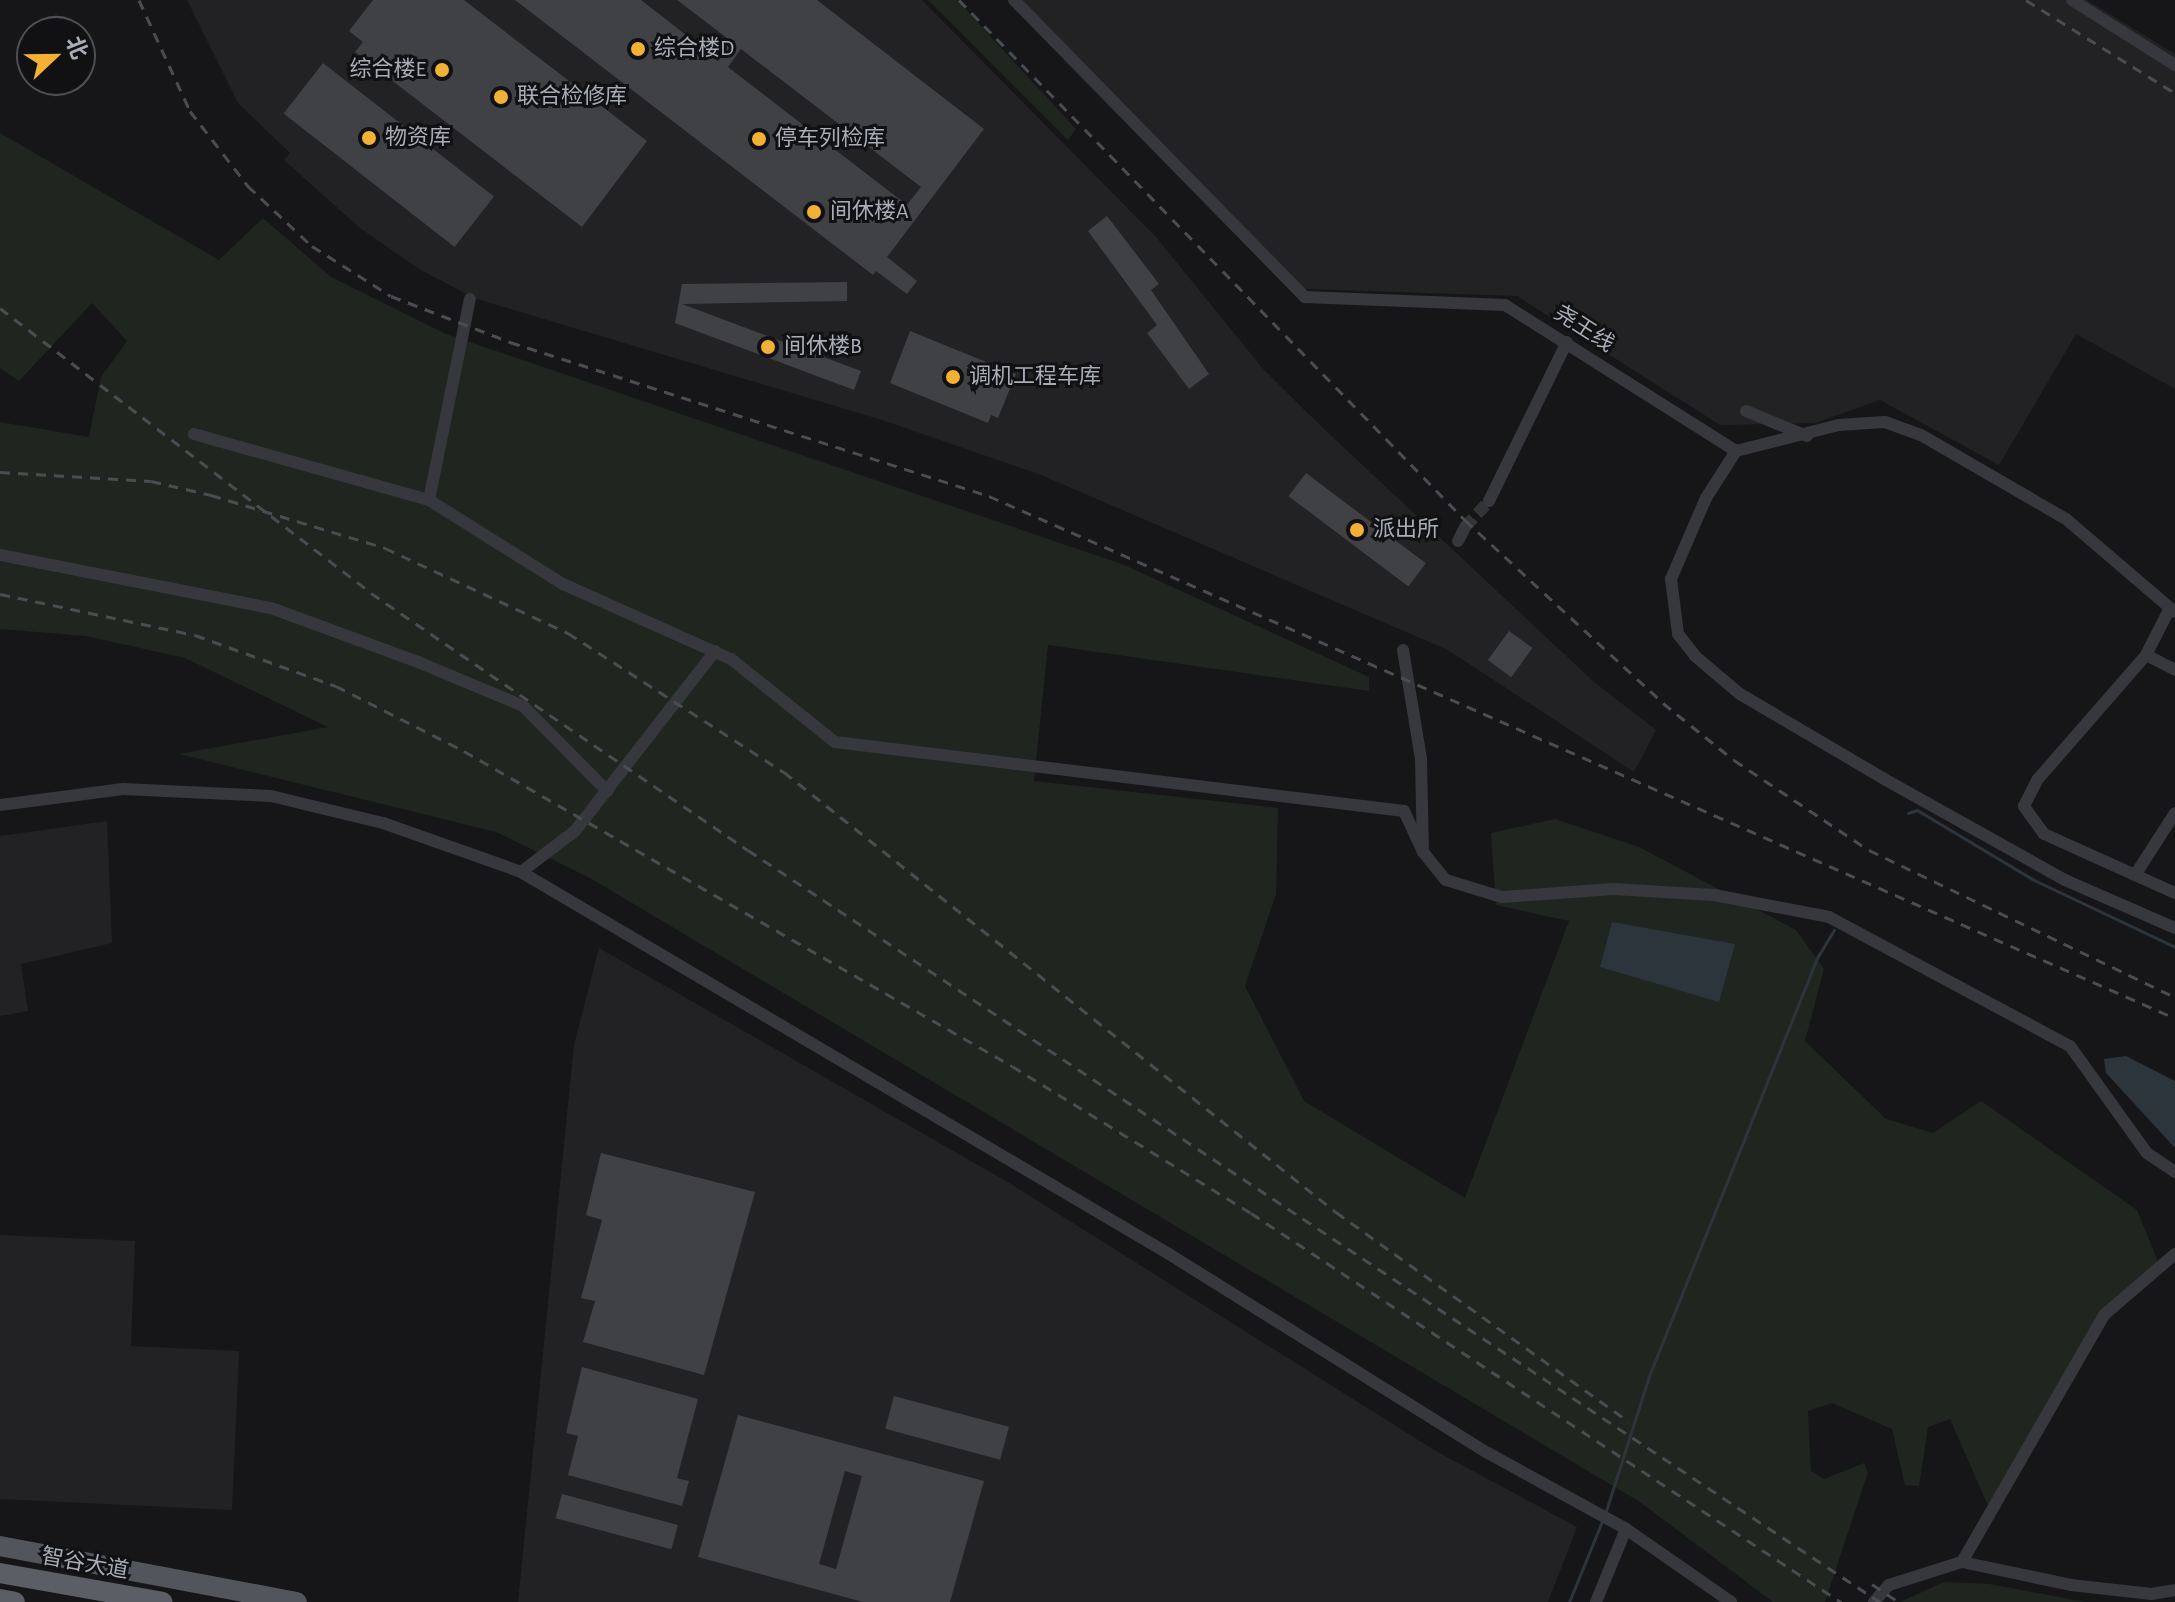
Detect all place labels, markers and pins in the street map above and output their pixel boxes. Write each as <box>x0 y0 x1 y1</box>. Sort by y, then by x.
place label: 综合楼D <box>654 36 734 62</box>
marker: 综合楼D <box>629 40 647 58</box>
place label: 综合楼E <box>349 57 426 83</box>
marker: 综合楼E <box>433 61 451 79</box>
place label: 联合检修库 <box>517 84 627 110</box>
marker: 联合检修库 <box>492 88 510 106</box>
place label: 物资库 <box>385 125 451 151</box>
place label: 停车列检库 <box>775 126 885 152</box>
marker: 物资库 <box>360 129 378 147</box>
marker: 停车列检库 <box>750 130 768 148</box>
place label: 间休楼A <box>830 199 909 225</box>
marker: 间休楼A <box>805 203 823 221</box>
place label: 间休楼B <box>784 334 862 360</box>
marker: 间休楼B <box>759 338 777 356</box>
place label: 调机工程车库 <box>969 364 1101 390</box>
marker: 调机工程车库 <box>944 368 962 386</box>
place label: 派出所 <box>1373 517 1439 543</box>
marker: 派出所 <box>1348 521 1366 539</box>

